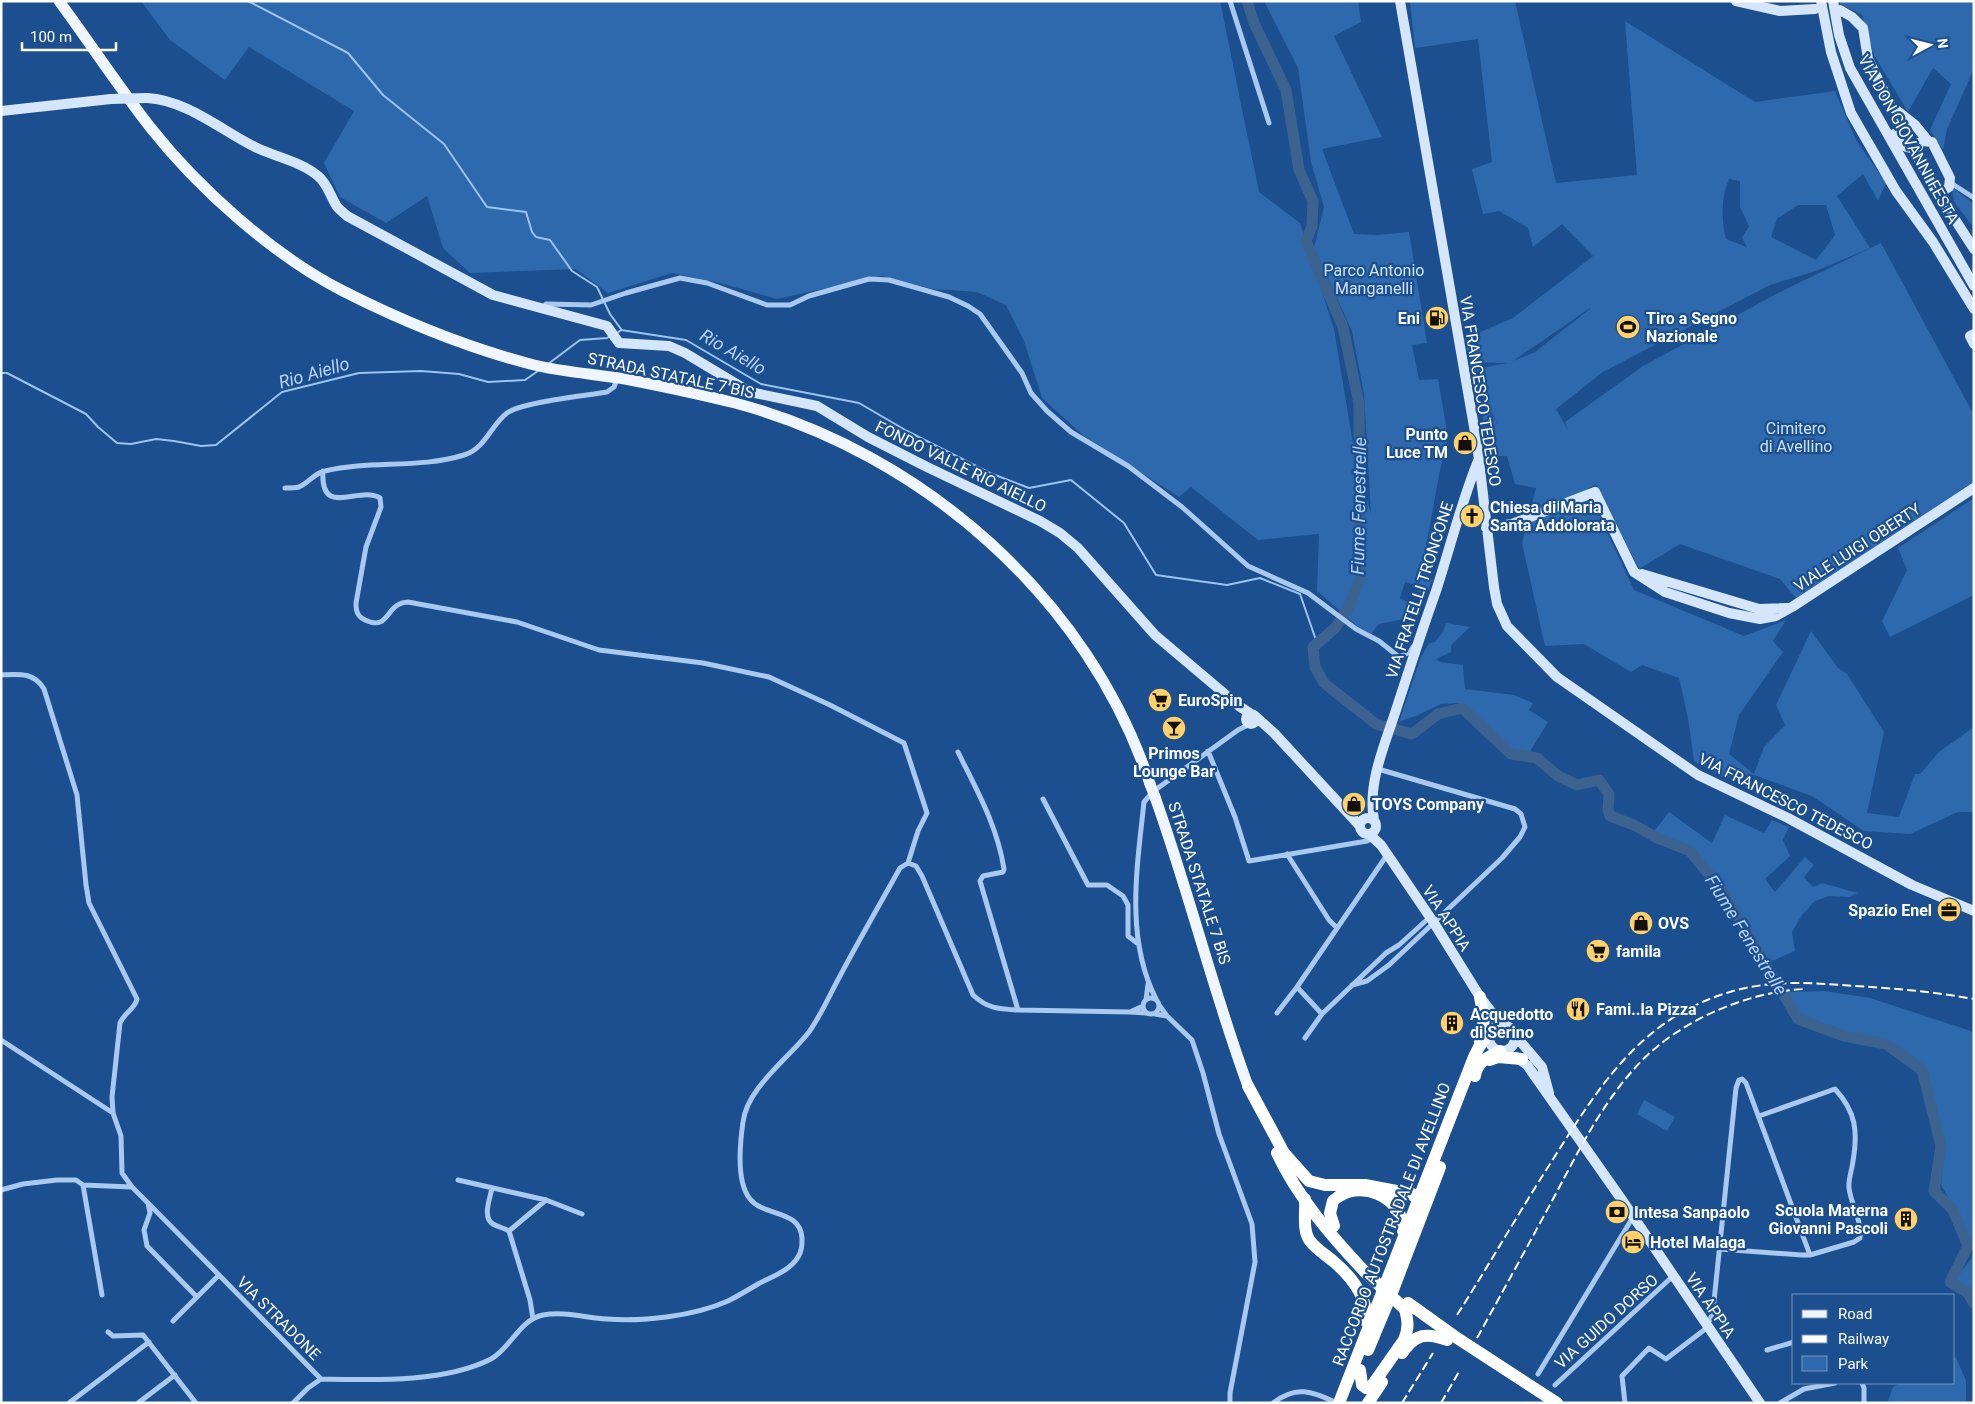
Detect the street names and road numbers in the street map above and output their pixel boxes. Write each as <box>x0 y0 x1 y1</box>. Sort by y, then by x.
street label: VIA DON GIOVANNI FESTA <box>1854 52 1963 227</box>
street label: VIA FRANCESCO TEDESCO <box>1456 294 1505 488</box>
street label: STRADA STATALE 7 BIS <box>586 349 756 402</box>
street label: FONDO VALLE RIO AIELLO <box>872 417 1049 516</box>
street label: VIA FRATELLI TRONCONE <box>1382 499 1457 681</box>
street label: VIALE LUIGI OBERTY <box>1790 499 1925 596</box>
street label: VIA FRANCESCO TEDESCO <box>1696 749 1876 854</box>
street label: STRADA STATALE 7 BIS <box>1164 799 1235 967</box>
street label: VIA APPIA <box>1418 882 1475 955</box>
street label: RACCORDO AUTOSTRADALE DI AVELLINO <box>1328 1080 1454 1369</box>
street label: VIA APPIA <box>1682 1269 1740 1342</box>
street label: VIA GUIDO DORSO <box>1551 1270 1662 1373</box>
street label: VIA STRADONE <box>233 1273 324 1364</box>

